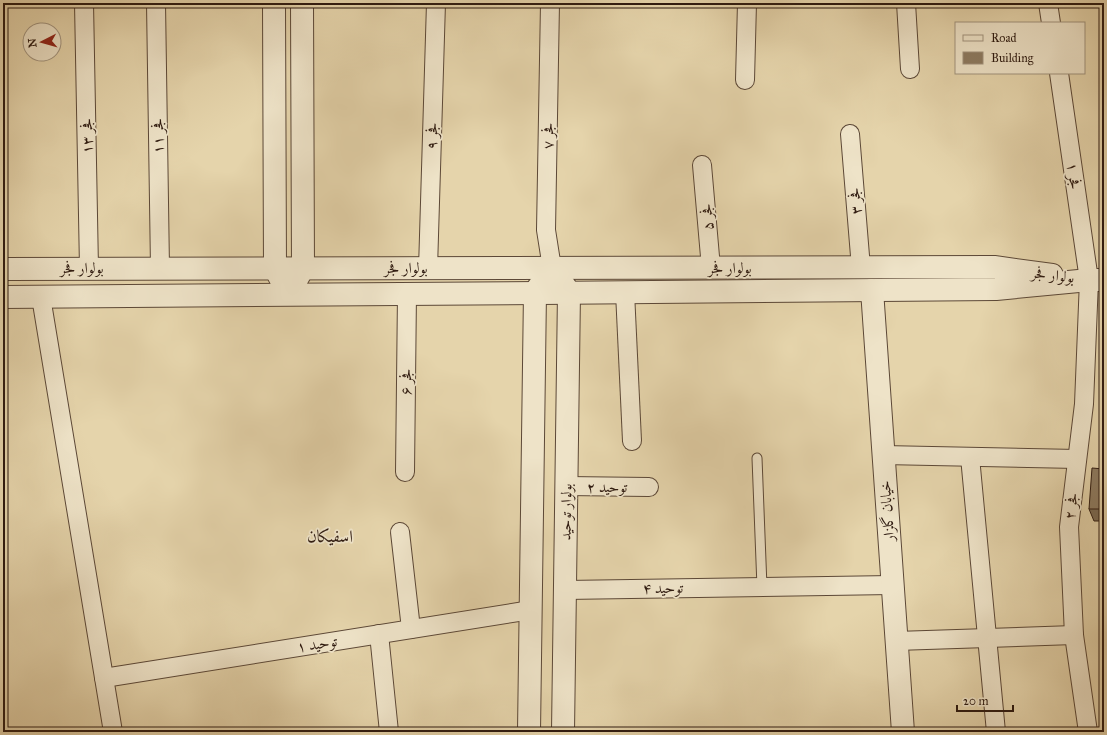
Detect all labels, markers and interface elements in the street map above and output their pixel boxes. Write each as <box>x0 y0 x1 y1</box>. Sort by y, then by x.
north arrow <box>22 22 62 62</box>
legend <box>955 22 1085 74</box>
text: Road <box>991 31 1017 45</box>
text: N <box>26 37 40 48</box>
text: Building <box>991 51 1034 66</box>
street label: فجر ۱۳ <box>78 118 97 154</box>
street label: فجر ۱۱ <box>149 118 168 154</box>
street label: فجر ۹ <box>423 122 442 150</box>
street label: فجر ۷ <box>539 122 558 150</box>
street label: فجر ۱ <box>1062 161 1085 191</box>
street label: فجر ۳ <box>845 187 866 215</box>
street label: فجر ۵ <box>697 203 718 231</box>
street label: بولوار فجر <box>58 259 104 278</box>
street label: بولوار فجر <box>382 259 428 278</box>
street label: بولوار فجر <box>706 259 752 278</box>
street label: بولوار فجر <box>1028 263 1076 288</box>
street label: فجر ۶ <box>397 368 416 396</box>
street label: توحید ۲ <box>587 478 627 496</box>
street label: خیابان گلزار <box>876 480 899 544</box>
street label: بولوار توحید <box>557 483 575 541</box>
street label: فجر ۲ <box>1060 492 1083 521</box>
district label: اسفیکان <box>307 526 353 547</box>
street label: توحید ۴ <box>643 579 684 597</box>
street label: توحید ۱ <box>296 632 339 656</box>
scale bar <box>957 687 1013 713</box>
text: 20 m <box>963 694 989 708</box>

